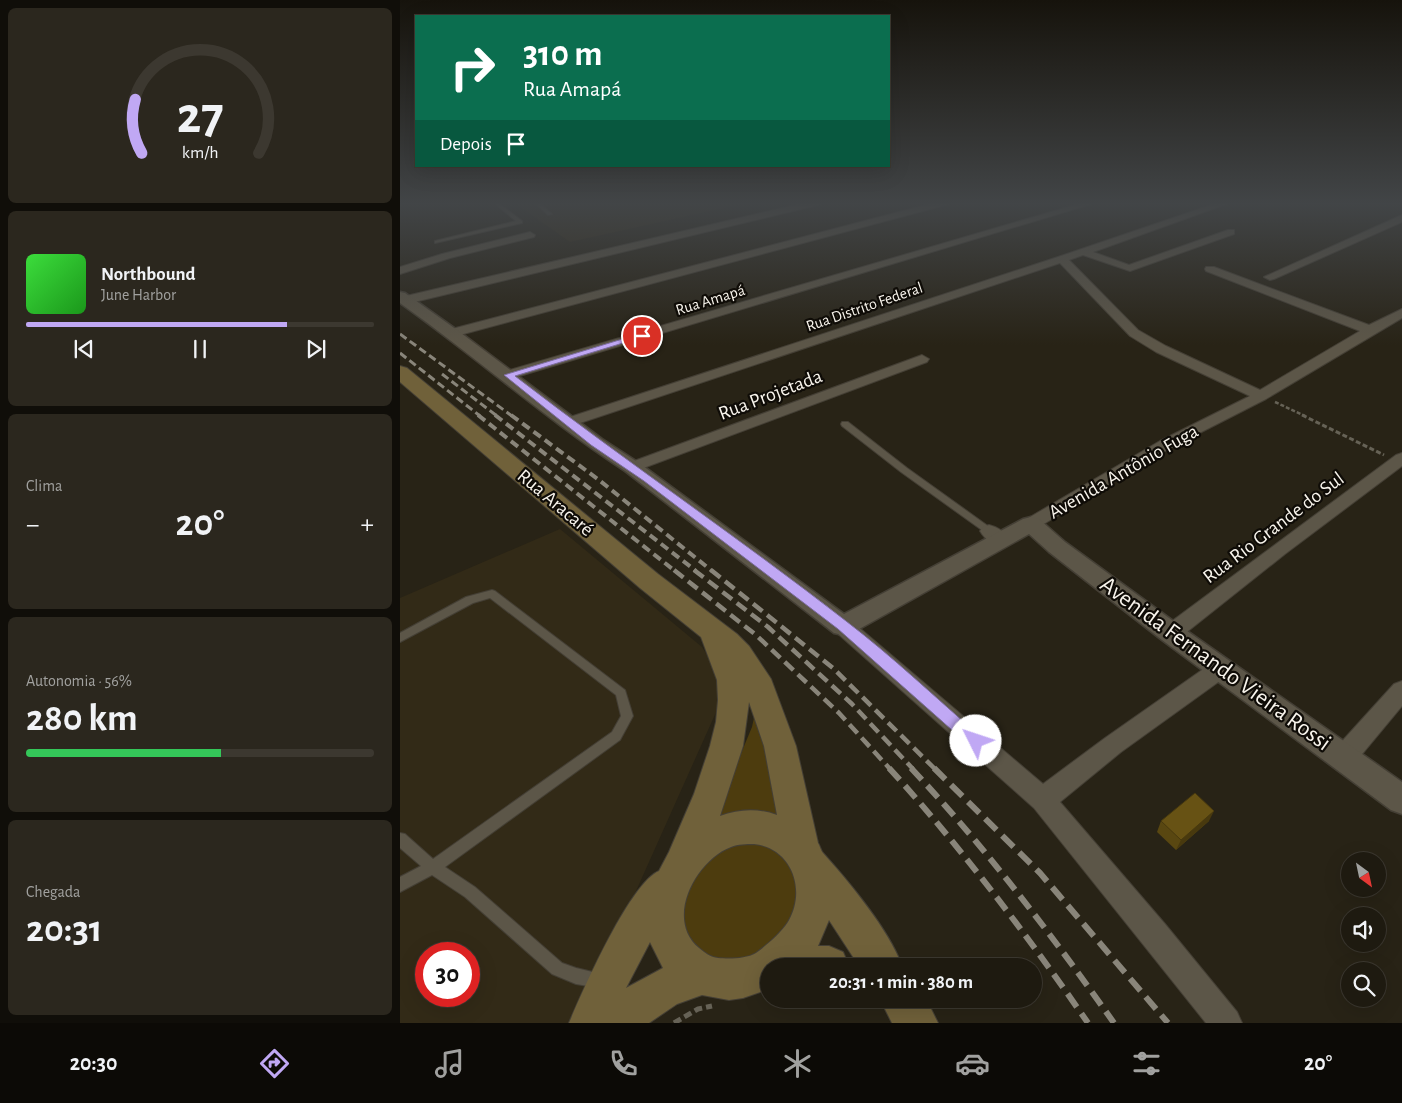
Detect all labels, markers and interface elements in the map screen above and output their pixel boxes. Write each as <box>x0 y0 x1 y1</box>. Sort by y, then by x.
icon: right <box>440 35 505 100</box>
text: 310 m <box>523 37 602 72</box>
text: Rua Amapá <box>523 78 621 100</box>
text: 27 <box>177 90 223 142</box>
icon: arrive <box>502 130 530 158</box>
text: Depois <box>440 135 492 154</box>
text: km/h <box>182 144 218 162</box>
text: Northbound <box>101 265 196 284</box>
street label: Rua Distrito Federal <box>804 279 925 334</box>
street label: Rua Amapá <box>674 282 747 318</box>
text: June Harbor <box>101 287 176 303</box>
pin <box>621 315 663 357</box>
icon: arrive <box>628 322 656 350</box>
icon: previous <box>70 335 98 363</box>
icon: pause <box>186 335 214 363</box>
icon: next <box>302 335 330 363</box>
street label: Rua Projetada <box>716 366 825 424</box>
street label: Avenida Antônio Fuga <box>1045 421 1202 523</box>
street label: Rua Aracaré <box>514 465 597 540</box>
street label: Rua Rio Grande do Sul <box>1199 468 1348 587</box>
text: Clima <box>26 478 62 494</box>
text: 20° <box>176 505 224 543</box>
text: − <box>26 511 39 539</box>
text: + <box>361 511 374 539</box>
street label: Avenida Fernando Vieira Rossi <box>1096 572 1335 755</box>
text: Autonomia · 56% <box>26 673 132 689</box>
text: 280 km <box>26 700 138 738</box>
position arrow <box>949 714 1001 766</box>
north arrow <box>1341 852 1386 898</box>
map controls <box>1341 852 1386 1007</box>
text: Chegada <box>26 884 81 900</box>
button: sound <box>1341 907 1386 952</box>
text: 20:31 <box>26 911 102 949</box>
speed limit sign: 30 <box>415 942 480 1007</box>
button: search <box>1341 962 1386 1007</box>
text: 20:31 · 1 min · 380 m <box>829 973 973 992</box>
icon: directions <box>257 1046 292 1081</box>
icon: music <box>432 1046 467 1081</box>
icon: phone <box>606 1046 641 1081</box>
icon: climate <box>780 1046 815 1081</box>
icon: car <box>955 1046 990 1081</box>
icon: filters <box>1129 1046 1164 1081</box>
text: 20:30 <box>70 1052 118 1074</box>
text: 20° <box>1304 1052 1332 1074</box>

